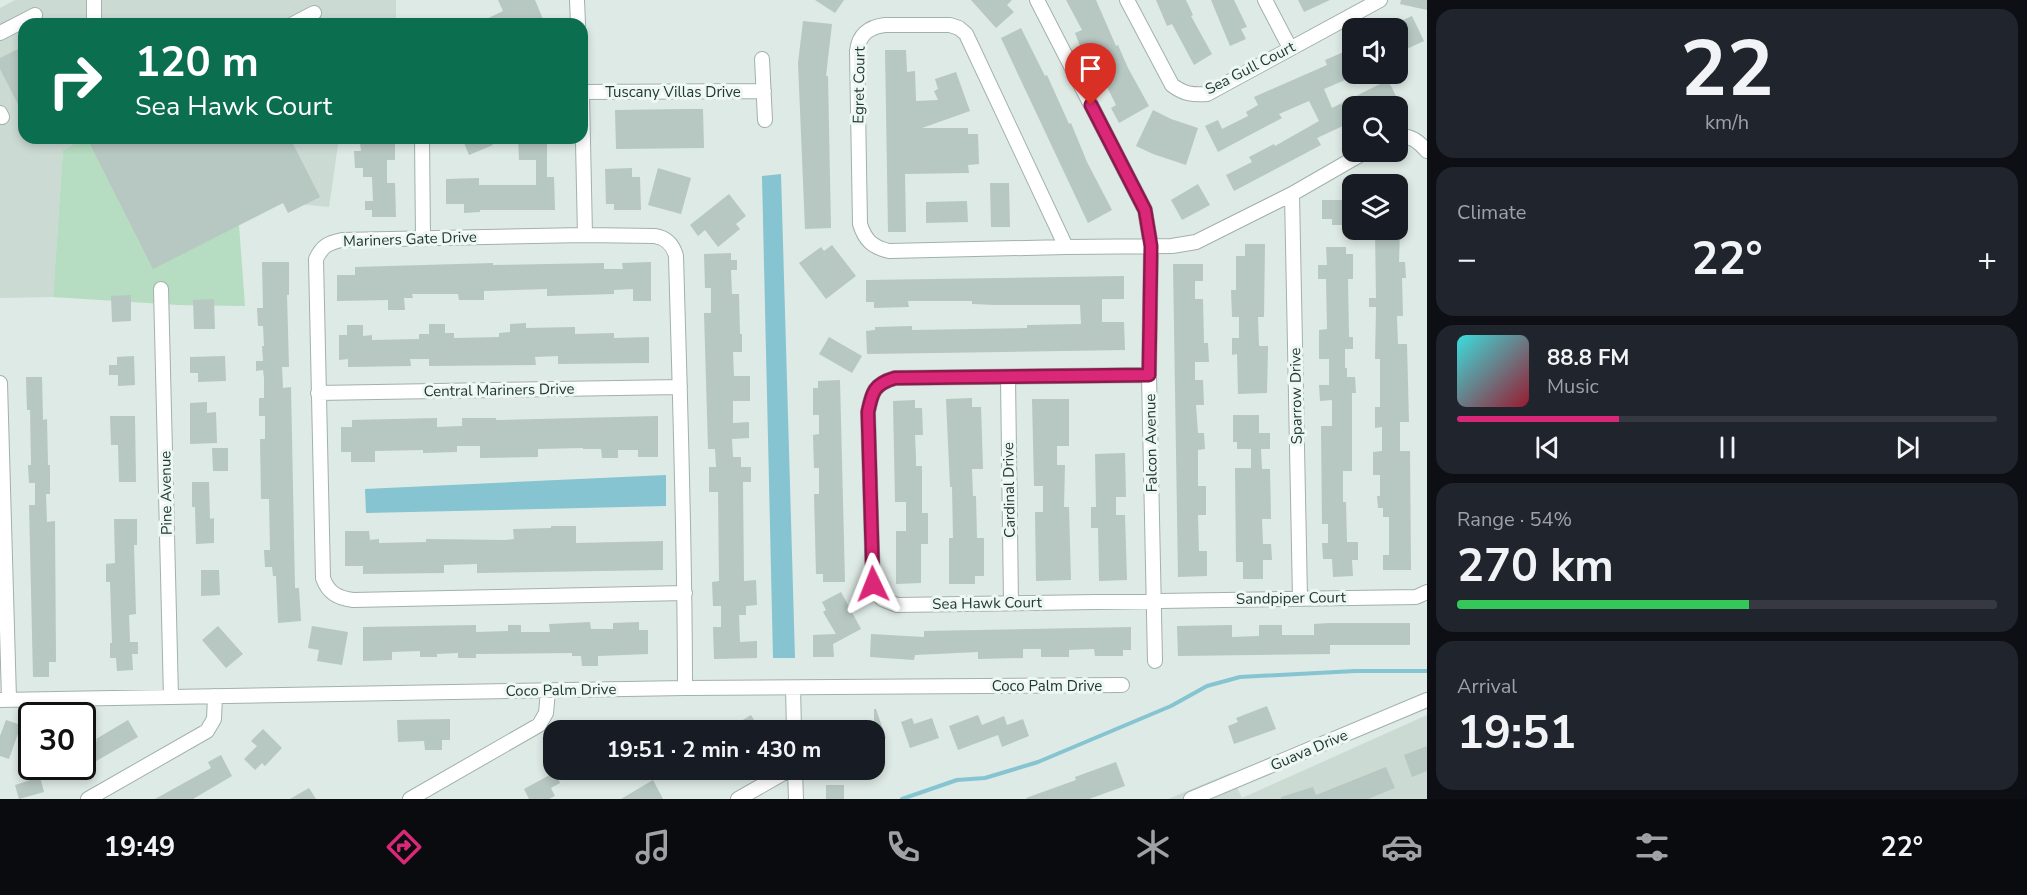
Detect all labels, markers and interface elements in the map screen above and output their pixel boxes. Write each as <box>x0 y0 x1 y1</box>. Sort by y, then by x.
text: 22 <box>1680 16 1774 123</box>
map controls <box>1342 18 1408 240</box>
button: sound <box>1342 18 1408 84</box>
text: 120 m <box>135 34 259 91</box>
street label: Sea Gull Court <box>1202 36 1299 99</box>
icon: right <box>36 42 114 120</box>
pin <box>1065 43 1116 105</box>
street label: Egret Court <box>848 45 870 124</box>
icon: arrive <box>1074 52 1107 85</box>
street label: Tuscany Villas Drive <box>605 82 741 102</box>
text: Sea Hawk Court <box>135 88 332 125</box>
button: search <box>1342 96 1408 162</box>
text: km/h <box>1705 109 1749 136</box>
button: layers <box>1342 174 1408 240</box>
text: Climate <box>1457 199 1526 226</box>
street label: Mariners Gate Drive <box>343 227 477 251</box>
text: 22° <box>1691 229 1763 290</box>
text: − <box>1457 237 1477 282</box>
text: + <box>1977 237 1997 282</box>
text: 88.8 FM <box>1547 343 1629 373</box>
street label: Sparrow Drive <box>1285 347 1307 445</box>
text: Music <box>1547 373 1599 400</box>
street label: Central Mariners Drive <box>423 379 575 401</box>
street label: Falcon Avenue <box>1140 393 1162 493</box>
icon: previous <box>1531 431 1564 464</box>
icon: pause <box>1711 431 1744 464</box>
icon: next <box>1891 431 1924 464</box>
street label: Cardinal Drive <box>998 442 1020 538</box>
street label: Pine Avenue <box>155 451 177 535</box>
text: Range · 54% <box>1457 506 1572 533</box>
text: 270 km <box>1457 536 1614 597</box>
position arrow <box>841 552 905 616</box>
street label: Sandpiper Court <box>1236 587 1347 609</box>
street label: Sea Hawk Court <box>932 592 1043 614</box>
text: Arrival <box>1457 673 1517 700</box>
street label: Coco Palm Drive <box>992 676 1102 696</box>
street label: Coco Palm Drive <box>505 679 617 701</box>
speed limit sign: 30 <box>18 702 96 780</box>
text: 19:51 <box>1457 703 1576 764</box>
street label: Guava Drive <box>1267 725 1351 775</box>
text: 19:51 · 2 min · 430 m <box>607 735 821 765</box>
icon: directions <box>383 826 425 868</box>
icon: music <box>632 826 674 868</box>
icon: phone <box>882 826 924 868</box>
icon: climate <box>1132 826 1174 868</box>
icon: car <box>1381 826 1423 868</box>
icon: filters <box>1631 826 1673 868</box>
text: 19:49 <box>104 829 175 866</box>
text: 22° <box>1880 829 1923 866</box>

